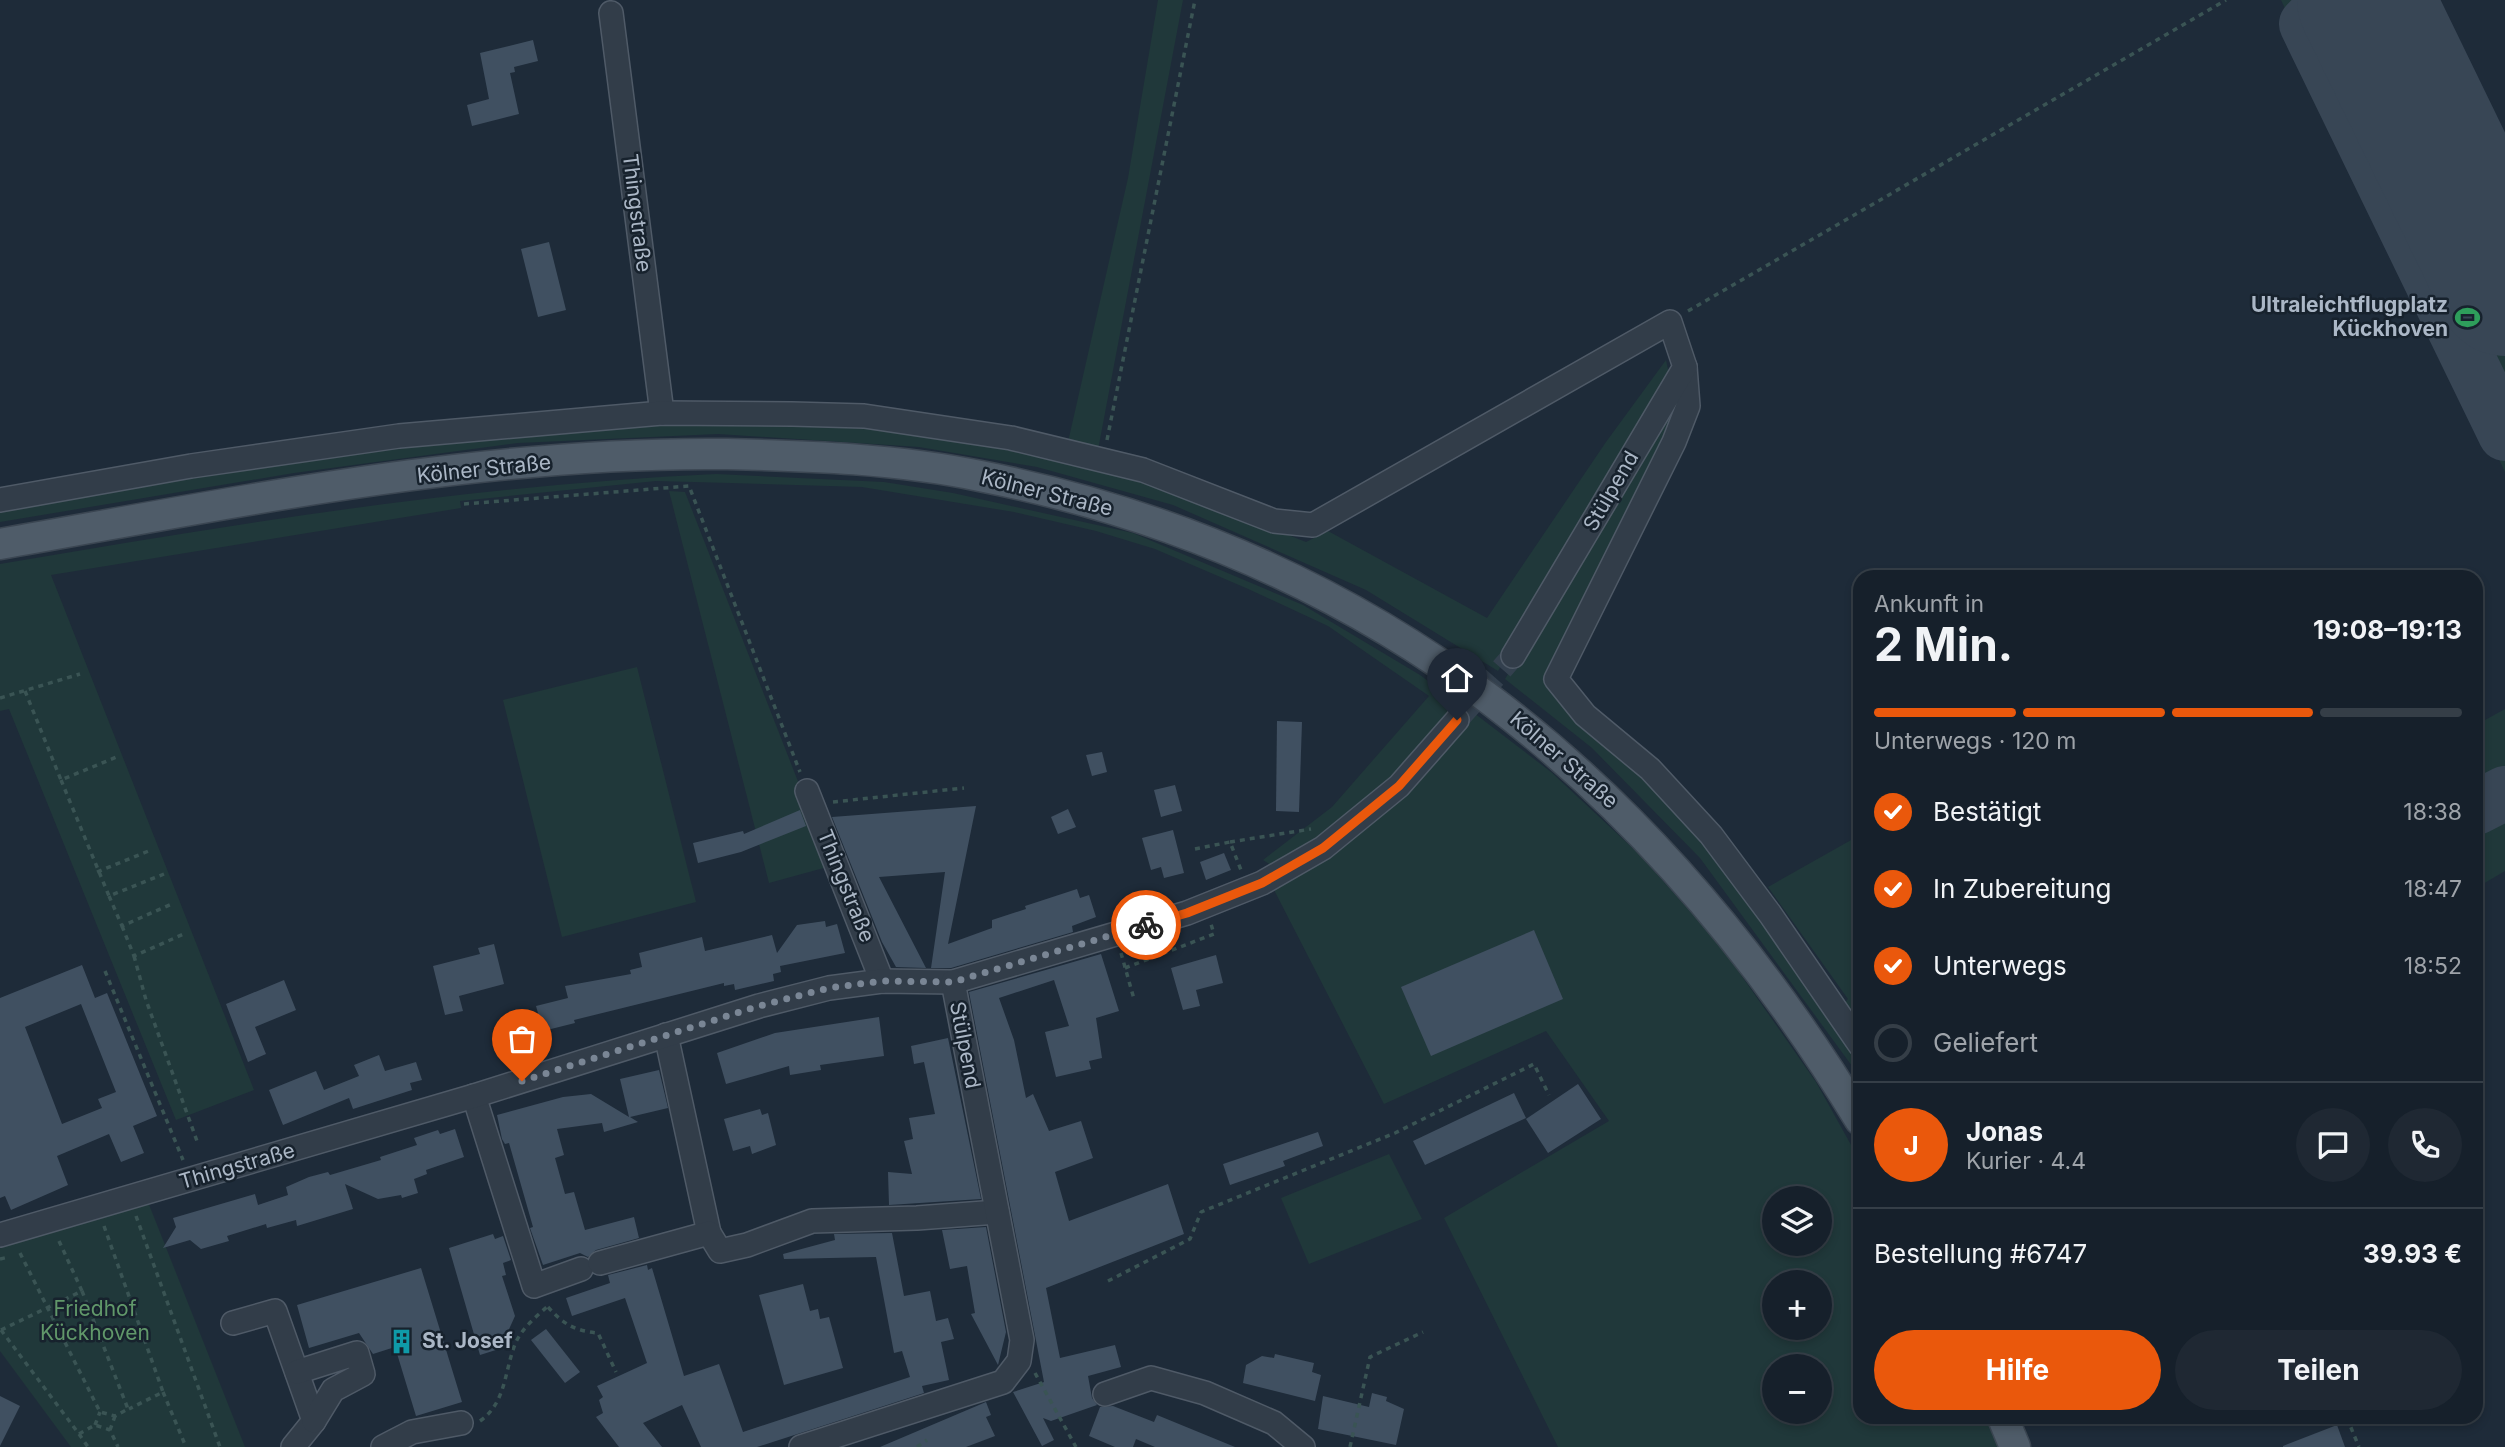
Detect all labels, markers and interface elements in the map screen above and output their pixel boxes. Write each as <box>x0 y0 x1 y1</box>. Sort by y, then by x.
street label: Thingstraße <box>618 152 657 274</box>
place label: Ultraleichtflugplatz Kückhoven <box>2251 292 2448 341</box>
sports icon: Ultraleichtflugplatz Kückhoven <box>2454 303 2482 331</box>
street label: Stülpend <box>1578 446 1643 535</box>
street label: Kölner Straße <box>416 449 552 488</box>
street label: Kölner Straße <box>979 464 1115 521</box>
text: Ankunft in <box>1874 590 1984 618</box>
text: 19:08–19:13 <box>2313 614 2462 645</box>
text: 2 Min. <box>1874 616 2013 672</box>
pin <box>1427 648 1487 720</box>
icon: home <box>1438 659 1476 697</box>
street label: Kölner Straße <box>1505 706 1623 813</box>
text: Unterwegs · 120 m <box>1874 727 2076 755</box>
icon: check <box>1874 793 1912 831</box>
text: Bestätigt <box>1933 796 2041 827</box>
text: 18:38 <box>2403 798 2462 826</box>
street label: Thingstraße <box>813 826 880 946</box>
icon: check <box>1874 870 1912 908</box>
text: In Zubereitung <box>1933 873 2111 904</box>
text: 18:47 <box>2404 875 2462 903</box>
courier <box>1111 890 1181 960</box>
icon: bike <box>1127 906 1165 944</box>
icon: check <box>1874 947 1912 985</box>
text: Unterwegs <box>1933 950 2067 981</box>
text: 18:52 <box>2404 952 2462 980</box>
street label: Stülpend <box>945 999 986 1091</box>
pin <box>492 1009 552 1081</box>
icon: bag <box>503 1020 541 1058</box>
text: Geliefert <box>1933 1027 2038 1058</box>
button: chat <box>2296 1108 2370 1182</box>
button: phone <box>2388 1108 2462 1182</box>
text: Jonas <box>1966 1116 2043 1147</box>
text: J <box>1903 1130 1919 1161</box>
street label: Thingstraße <box>176 1137 298 1194</box>
text: Kurier · 4.4 <box>1966 1147 2086 1175</box>
map controls <box>1762 1186 1832 1424</box>
button: layers <box>1762 1186 1832 1256</box>
text: Bestellung #6747 <box>1874 1238 2087 1269</box>
text: 39.93 € <box>2363 1238 2462 1269</box>
button: + <box>1762 1270 1832 1340</box>
park label: Friedhof Kückhoven <box>40 1296 150 1345</box>
building icon: St. Josef <box>388 1327 416 1355</box>
place label: St. Josef <box>422 1328 513 1353</box>
button: Hilfe <box>1874 1330 2161 1410</box>
button: Teilen <box>2175 1330 2462 1410</box>
button: − <box>1762 1354 1832 1424</box>

